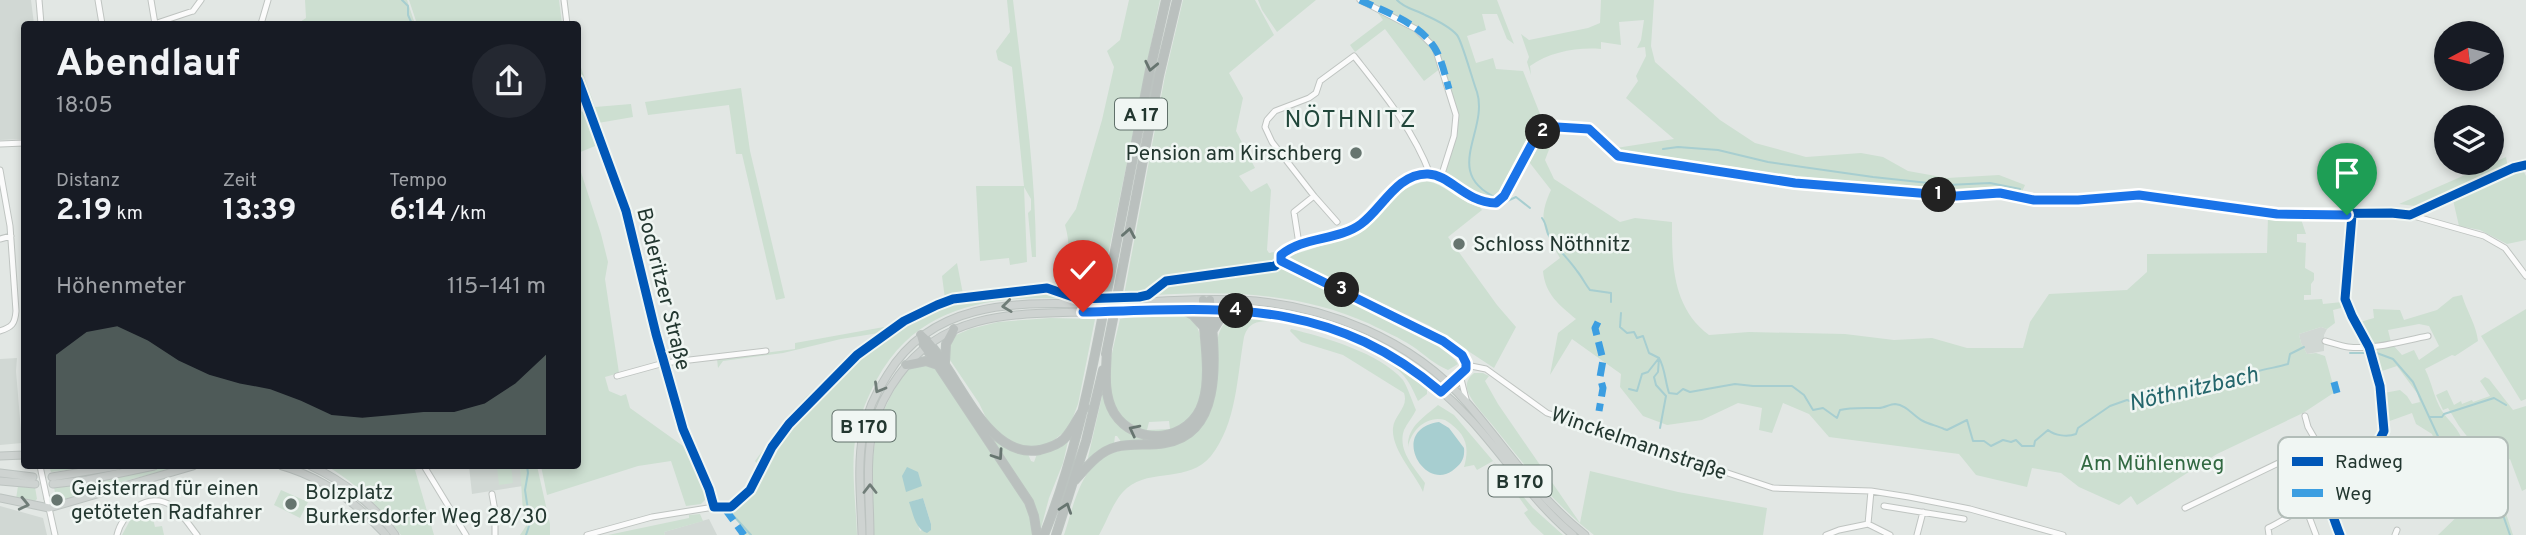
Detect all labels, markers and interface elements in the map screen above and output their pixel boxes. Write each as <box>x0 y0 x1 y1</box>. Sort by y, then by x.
north arrow <box>2434 21 2504 91</box>
map controls <box>2434 21 2504 175</box>
text: Abendlauf <box>56 41 240 90</box>
button: share <box>472 44 546 118</box>
one-way arrow <box>1144 60 1159 72</box>
text: 18:05 <box>56 92 113 121</box>
road number: A 17 <box>1115 98 1167 130</box>
district label: NÖTHNITZ <box>1284 104 1418 136</box>
button: layers <box>2434 105 2504 175</box>
pin: 2 <box>1526 114 1560 150</box>
text: 2 <box>1537 119 1548 143</box>
place label: Pension am Kirschberg <box>1126 141 1342 168</box>
pin <box>2317 143 2377 215</box>
marker: Pension am Kirschberg <box>1348 145 1364 161</box>
icon: arrive <box>2328 154 2366 192</box>
text: Distanz <box>56 169 120 193</box>
text: Zeit <box>223 169 257 193</box>
text: Tempo <box>389 169 447 193</box>
pin: 1 <box>1922 178 1956 212</box>
text: 1 <box>1935 182 1942 206</box>
text: 2.19 <box>56 193 112 230</box>
text: 13:39 <box>223 193 296 230</box>
text: 6:14 <box>389 193 446 230</box>
text: km <box>112 202 143 226</box>
text: /km <box>446 202 486 226</box>
street label: Boderitzer Straße <box>629 205 696 373</box>
one-way arrow <box>1120 227 1135 239</box>
place label: Schloss Nöthnitz <box>1473 232 1631 259</box>
marker: Schloss Nöthnitz <box>1451 236 1467 252</box>
pin <box>1053 240 1113 312</box>
icon: check <box>1064 251 1102 289</box>
pin: 3 <box>1324 272 1360 308</box>
text: Höhenmeter <box>56 273 186 302</box>
text: 115–141 m <box>447 273 546 302</box>
text: 3 <box>1336 277 1347 301</box>
pin: 4 <box>1218 294 1254 328</box>
one-way arrow <box>1001 298 1013 313</box>
text: 4 <box>1229 298 1242 322</box>
water label: Nöthnitzbach <box>2126 361 2262 419</box>
one-way arrow <box>874 381 887 393</box>
street label: Winckelmannstraße <box>1547 402 1730 487</box>
road number: B 170 <box>832 410 896 442</box>
one-way arrow <box>1129 424 1141 438</box>
legend <box>2278 437 2508 518</box>
one-way arrow <box>990 448 1003 461</box>
park label: Am Mühlenweg <box>2080 451 2224 478</box>
text: Radweg <box>2335 451 2403 475</box>
road number: B 170 <box>1488 466 1552 496</box>
place label: Geisterrad für einen getöteten Radfahrer <box>71 476 262 527</box>
place label: Bolzplatz Burkersdorfer Weg 28/30 <box>305 480 548 531</box>
text: Weg <box>2335 483 2372 507</box>
one-way arrow <box>862 484 878 494</box>
marker: Geisterrad für einen getöteten Radfahrer <box>49 492 65 508</box>
one-way arrow <box>18 495 30 510</box>
marker: Bolzplatz Burkersdorfer Weg 28/30 <box>283 496 299 512</box>
one-way arrow <box>1057 502 1072 514</box>

